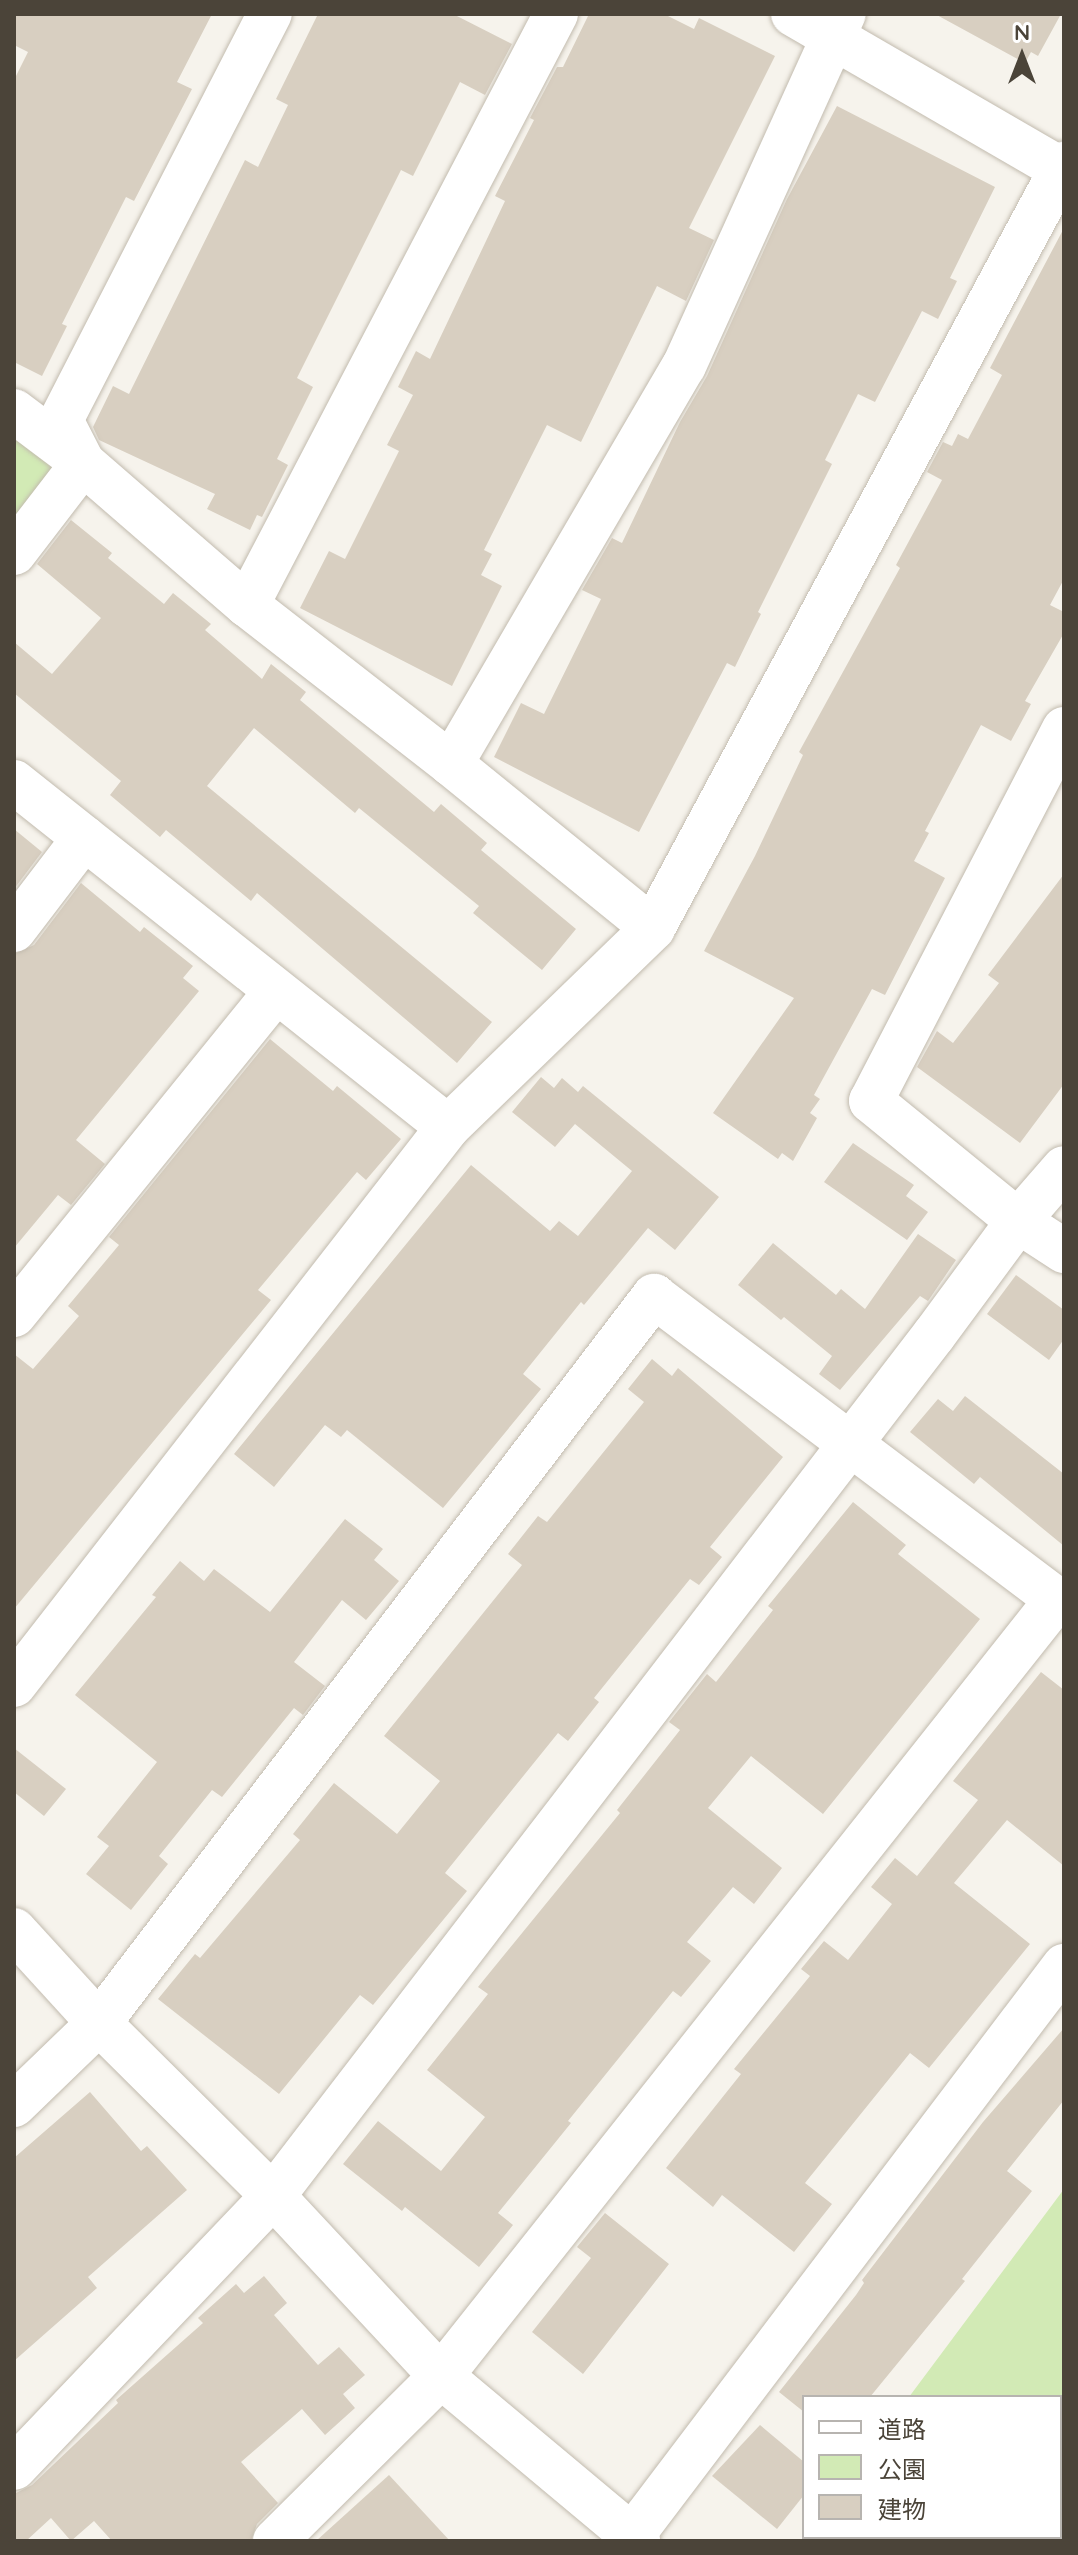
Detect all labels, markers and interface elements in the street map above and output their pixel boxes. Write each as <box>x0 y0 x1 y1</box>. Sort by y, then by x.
north arrow <box>982 16 1062 96</box>
text: N <box>1014 18 1030 46</box>
legend <box>802 2395 1062 2539</box>
text: 道路 <box>878 2414 926 2444</box>
text: 公園 <box>878 2454 926 2484</box>
text: 建物 <box>878 2494 926 2524</box>

